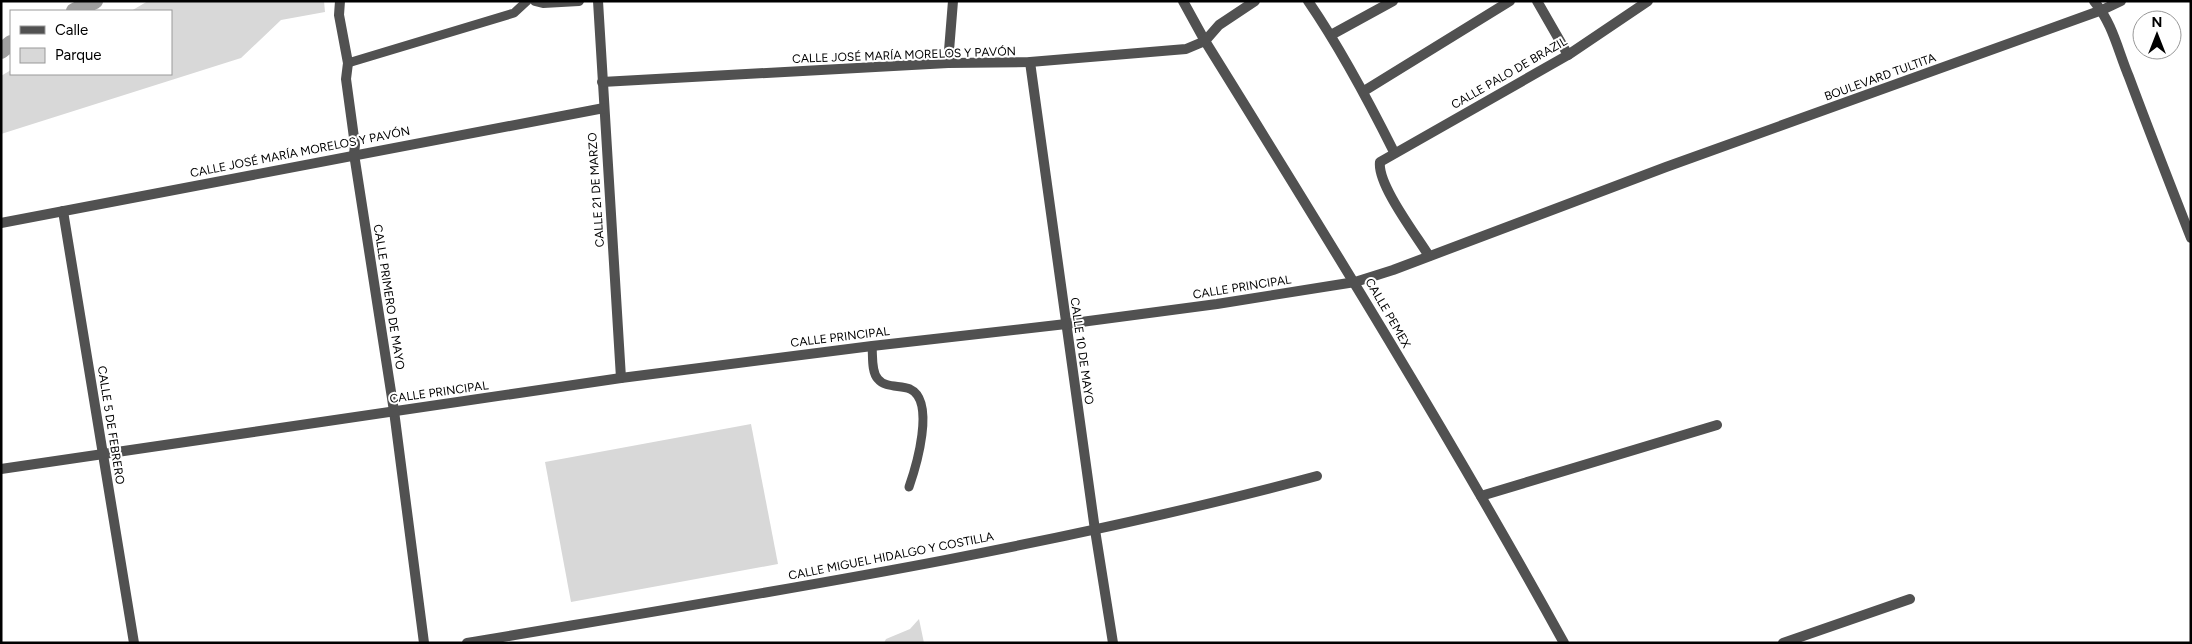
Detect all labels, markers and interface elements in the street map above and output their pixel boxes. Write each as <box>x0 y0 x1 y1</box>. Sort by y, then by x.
legend <box>10 10 172 75</box>
north arrow <box>2132 10 2182 60</box>
text: N <box>2152 14 2162 31</box>
text: Calle <box>55 21 88 39</box>
street label: CALLE PALO DE BRAZIL <box>1449 34 1570 112</box>
street label: CALLE JOSÉ MARÍA MORELOS Y PAVÓN <box>792 44 1016 66</box>
text: Parque <box>55 46 102 64</box>
street label: BOULEVARD TULTITA <box>1822 50 1938 104</box>
street label: CALLE JOSÉ MARÍA MORELOS Y PAVÓN <box>189 124 411 180</box>
street label: CALLE 21 DE MARZO <box>585 132 607 248</box>
street label: CALLE PRIMERO DE MAYO <box>371 223 407 371</box>
street label: CALLE PRINCIPAL <box>1192 272 1293 302</box>
street label: CALLE PEMEX <box>1362 276 1414 351</box>
street label: CALLE 10 DE MAYO <box>1068 297 1096 405</box>
street label: CALLE PRINCIPAL <box>790 324 891 350</box>
street label: CALLE 5 DE FEBRERO <box>95 365 127 485</box>
street label: CALLE PRINCIPAL <box>389 378 490 406</box>
street label: CALLE MIGUEL HIDALGO Y COSTILLA <box>787 529 995 583</box>

